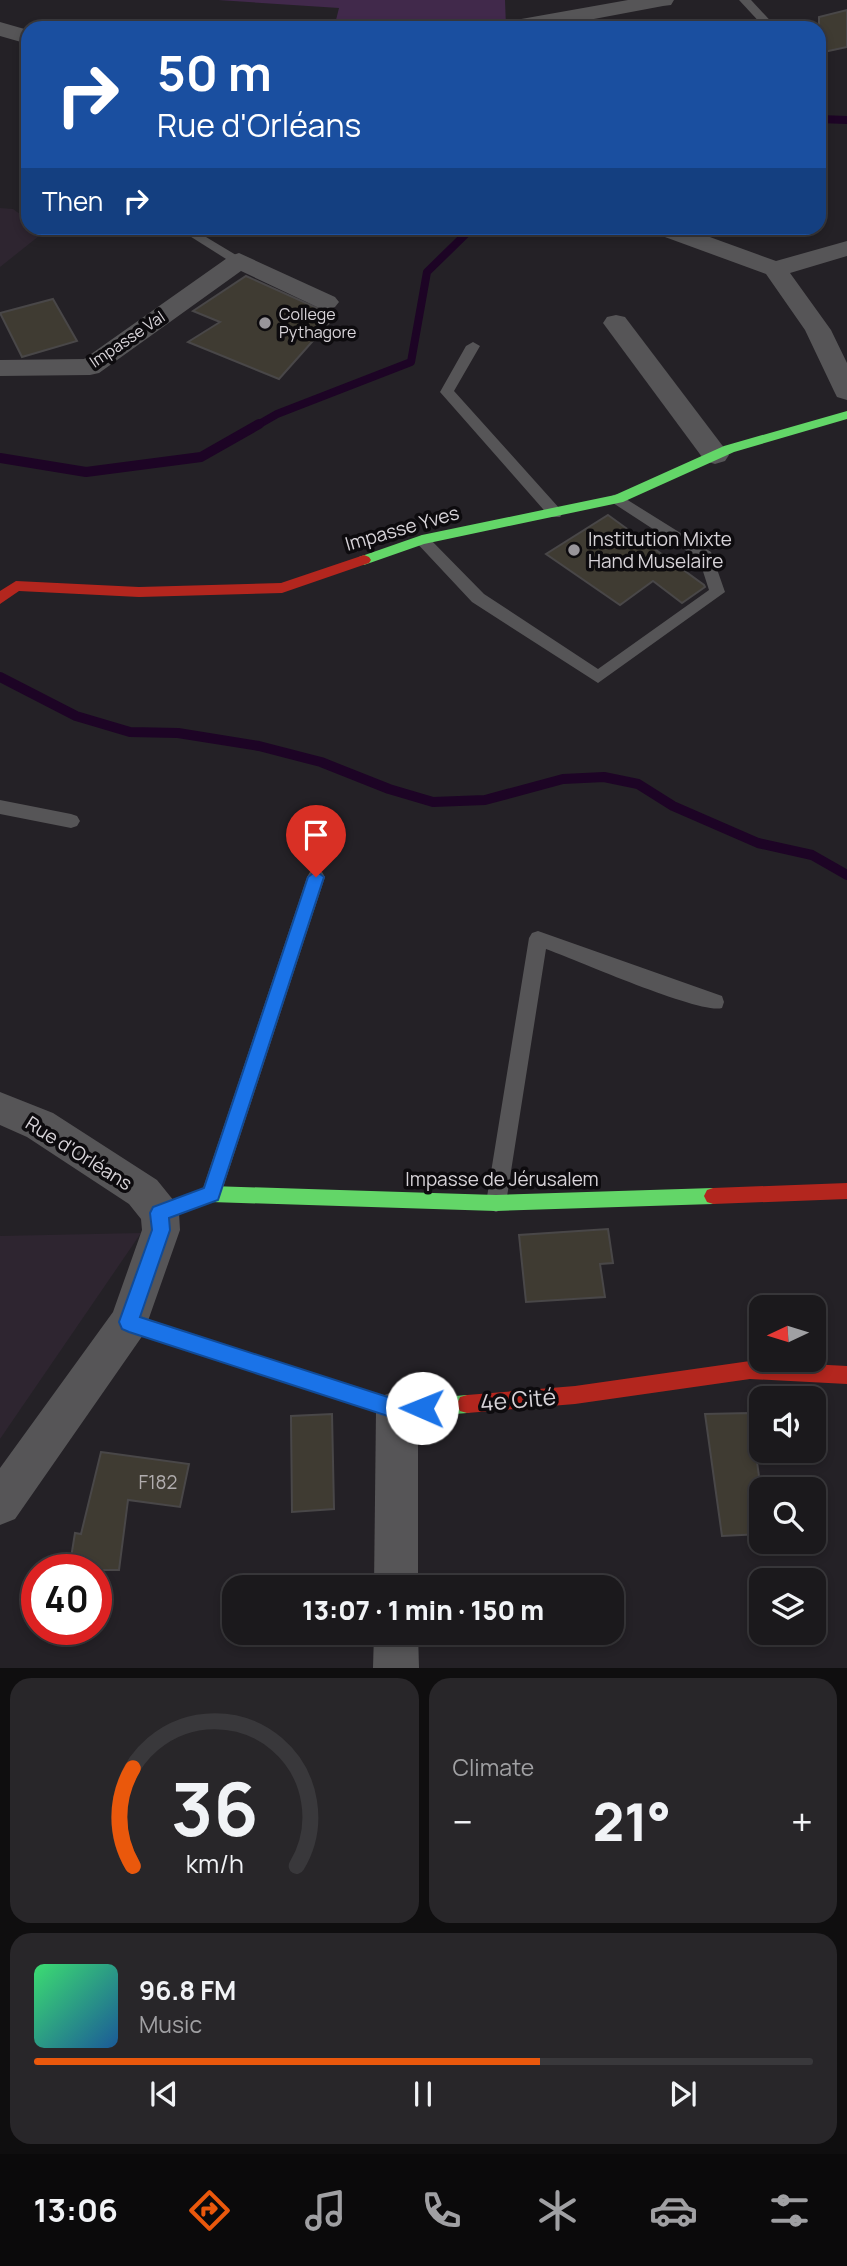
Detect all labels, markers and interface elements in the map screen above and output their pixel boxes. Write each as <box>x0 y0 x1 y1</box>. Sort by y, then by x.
text: 50 m <box>157 39 272 106</box>
icon: right <box>42 49 133 140</box>
text: Rue d'Orléans <box>157 103 361 147</box>
icon: right <box>117 182 155 220</box>
text: Then <box>42 183 103 219</box>
place label: College Pythagore <box>279 303 356 343</box>
street label: Impasse Val <box>85 306 169 372</box>
marker: College Pythagore <box>257 315 273 331</box>
street label: Impasse Yves <box>342 499 462 557</box>
place label: Institution Mixte Hand Muselaire <box>588 526 732 574</box>
marker: Institution Mixte Hand Muselaire <box>566 542 582 558</box>
pin <box>286 805 346 877</box>
icon: arrive <box>297 816 335 854</box>
street label: Rue d'Orléans <box>21 1110 137 1196</box>
street label: Impasse de Jérusalem <box>405 1166 599 1192</box>
north arrow <box>749 1295 826 1372</box>
map controls <box>749 1295 826 1645</box>
position arrow <box>385 1371 459 1445</box>
street label: 4e Cité <box>479 1380 557 1418</box>
button: sound <box>749 1386 826 1463</box>
house number: F182 <box>139 1469 177 1495</box>
button: search <box>749 1477 826 1554</box>
speed limit sign: 40 <box>21 1554 112 1645</box>
button: layers <box>749 1568 826 1645</box>
text: 13:07 · 1 min · 150 m <box>302 1592 544 1628</box>
text: Climate <box>453 1751 534 1783</box>
text: 36 <box>170 1759 258 1859</box>
text: 21° <box>593 1786 671 1857</box>
text: − <box>453 1795 473 1847</box>
text: + <box>791 1795 813 1847</box>
text: km/h <box>185 1846 243 1881</box>
text: 96.8 FM <box>139 1972 236 2008</box>
text: Music <box>139 2008 202 2040</box>
icon: previous <box>145 2075 183 2113</box>
icon: pause <box>404 2075 442 2113</box>
icon: next <box>664 2075 702 2113</box>
icon: directions <box>185 2186 234 2235</box>
icon: music <box>301 2186 350 2235</box>
icon: phone <box>417 2186 466 2235</box>
icon: climate <box>533 2186 582 2235</box>
icon: car <box>649 2186 698 2235</box>
icon: filters <box>765 2186 814 2235</box>
text: 13:06 <box>33 2188 118 2232</box>

